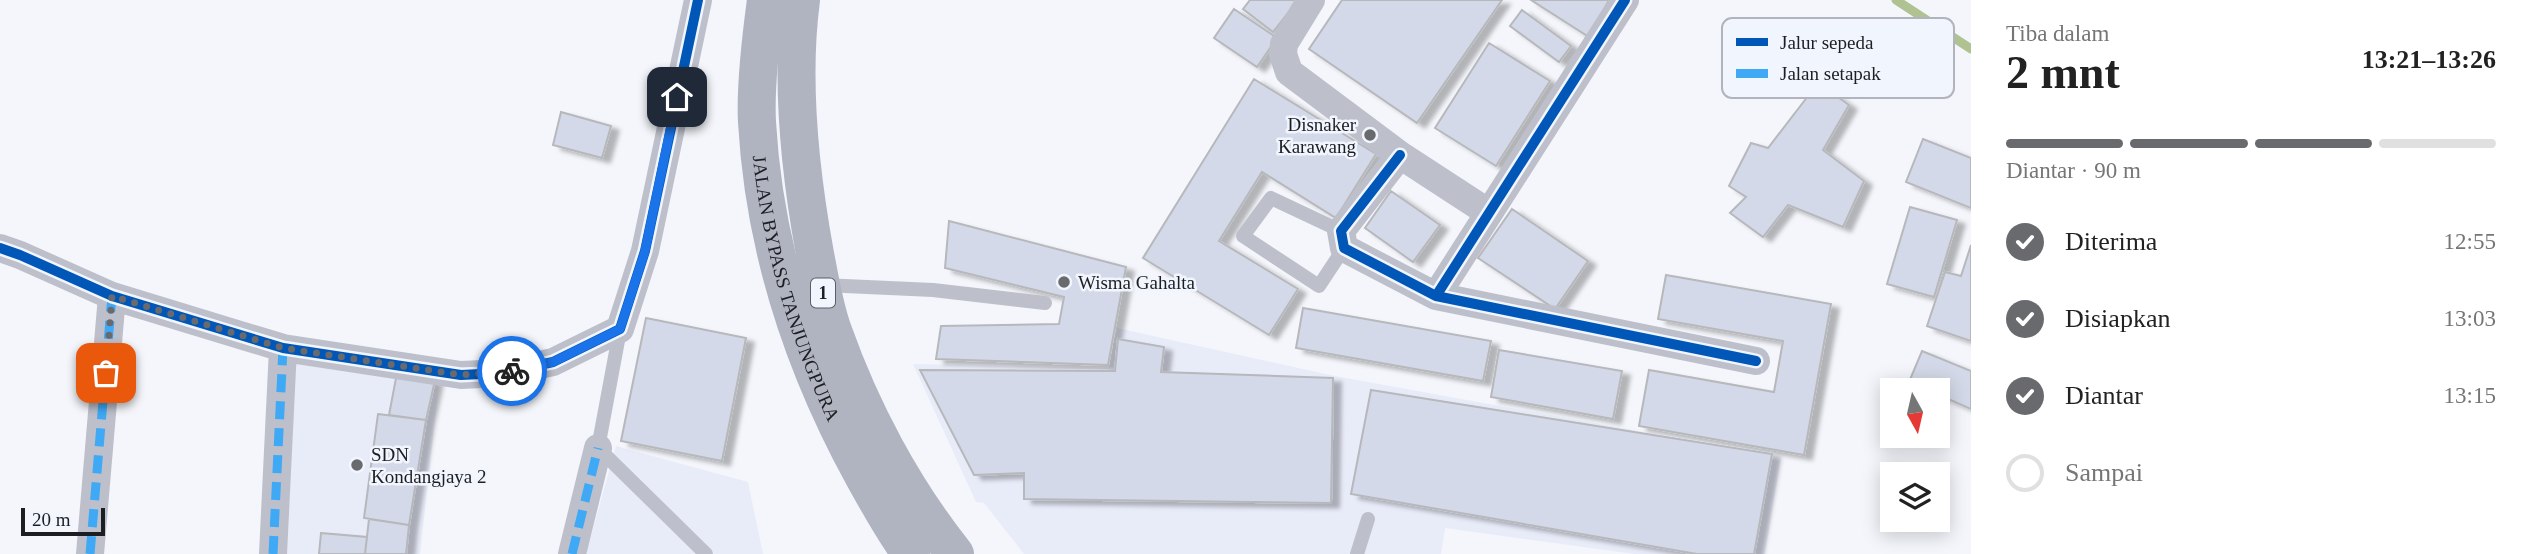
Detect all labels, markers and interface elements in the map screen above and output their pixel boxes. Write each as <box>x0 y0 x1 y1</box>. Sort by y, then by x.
legend <box>1722 18 1954 98</box>
text: Tiba dalam <box>2006 21 2109 46</box>
text: Jalur sepeda <box>1780 32 1874 53</box>
text: 13:21–13:26 <box>2362 45 2496 74</box>
text: 2 mnt <box>2006 47 2120 98</box>
text: Jalan setapak <box>1780 63 1881 84</box>
pin <box>647 67 707 127</box>
icon: home <box>658 78 696 116</box>
place label: Disnaker Karawang <box>1278 114 1357 157</box>
marker: Disnaker Karawang <box>1362 127 1378 143</box>
street label: JALAN BYPASS TANJUNGPURA <box>749 154 844 425</box>
text: Diantar · 90 m <box>2006 158 2141 183</box>
icon: check <box>2006 223 2044 261</box>
text: Diterima <box>2065 227 2157 256</box>
text: 12:55 <box>2444 229 2496 254</box>
place label: Wisma Gahalta <box>1078 272 1195 293</box>
marker: Wisma Gahalta <box>1056 274 1072 290</box>
road number: 1 <box>811 278 835 307</box>
icon: check <box>2006 300 2044 338</box>
text: Disiapkan <box>2065 304 2170 333</box>
text: 13:03 <box>2444 306 2496 331</box>
courier <box>477 336 547 406</box>
pin <box>76 343 136 403</box>
icon: bike <box>493 352 531 390</box>
icon: bag <box>87 354 125 392</box>
icon: check <box>2006 377 2044 415</box>
north arrow <box>1880 378 1950 448</box>
map controls <box>1880 378 1950 532</box>
text: Diantar <box>2065 381 2143 410</box>
text: 13:15 <box>2444 383 2496 408</box>
place label: SDN Kondangjaya 2 <box>371 444 487 487</box>
marker: SDN Kondangjaya 2 <box>349 457 365 473</box>
text: Sampai <box>2065 458 2143 487</box>
button: layers <box>1880 462 1950 532</box>
scale bar <box>21 505 105 537</box>
text: 20 m <box>32 509 71 530</box>

